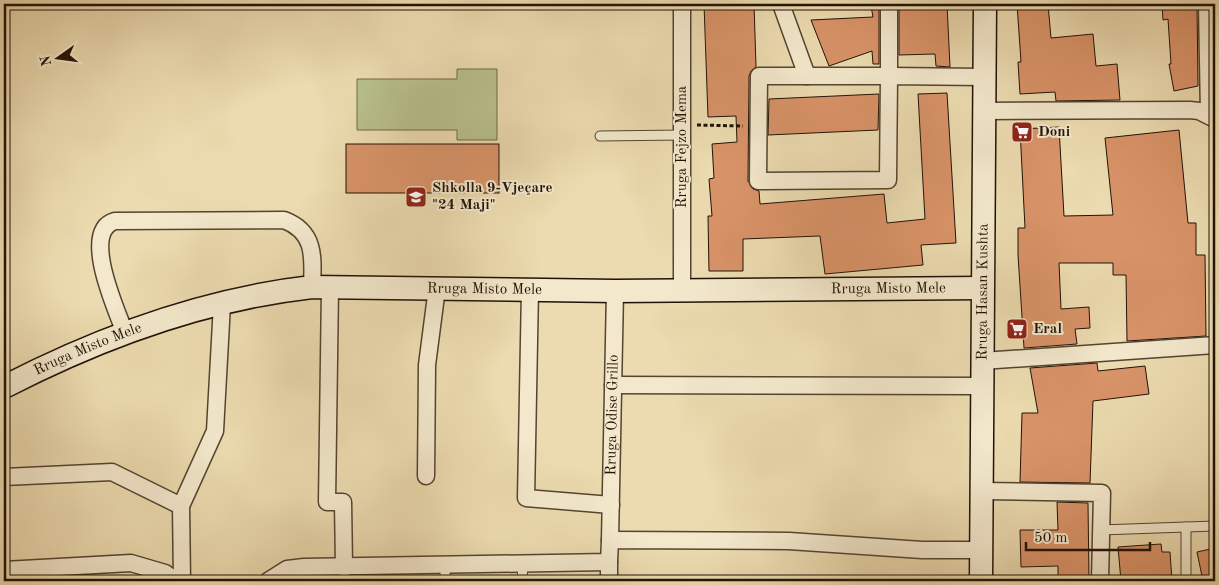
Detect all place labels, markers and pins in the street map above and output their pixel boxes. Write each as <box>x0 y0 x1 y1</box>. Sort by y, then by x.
supermarket icon: Doni <box>1010 120 1034 144</box>
place label: Doni <box>1038 125 1070 140</box>
place label: Shkolla 9-Vjeçare "24 Maji" <box>432 181 553 213</box>
school or university icon: Shkolla 9-Vjeçare "24 Maji" <box>404 185 428 209</box>
supermarket icon: Eral <box>1005 317 1029 341</box>
place label: Eral <box>1033 322 1062 337</box>

